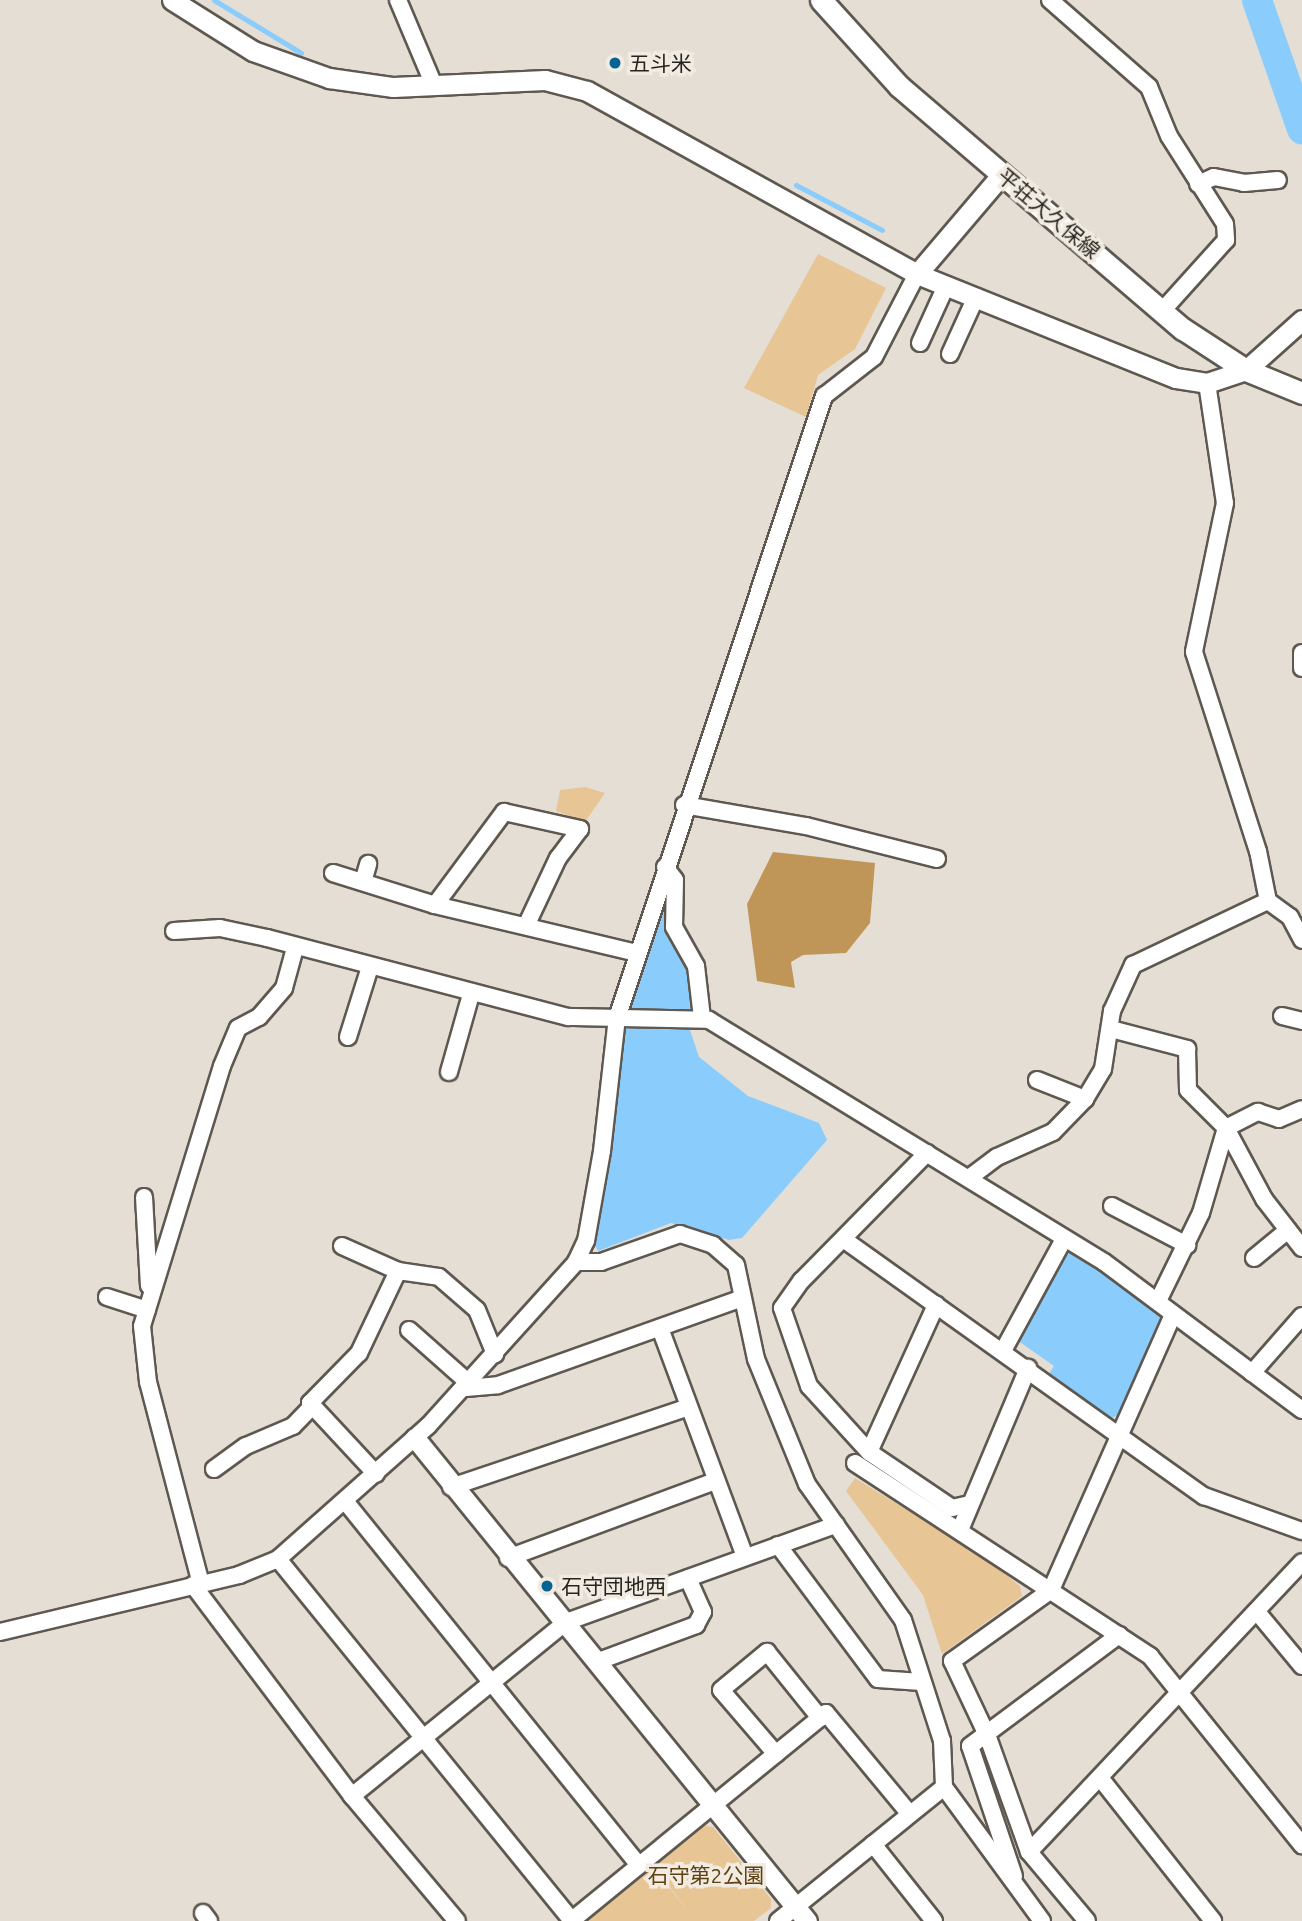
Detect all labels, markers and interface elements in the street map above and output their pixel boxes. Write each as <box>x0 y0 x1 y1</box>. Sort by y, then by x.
place label: 五斗米 <box>629 50 692 76</box>
marker: 五斗米 <box>607 55 623 71</box>
street label: 平荘大久保線 <box>993 163 1105 263</box>
place label: 石守団地西 <box>561 1573 666 1599</box>
marker: 石守団地西 <box>539 1578 555 1594</box>
park label: 石守第2公園 <box>648 1862 764 1888</box>

